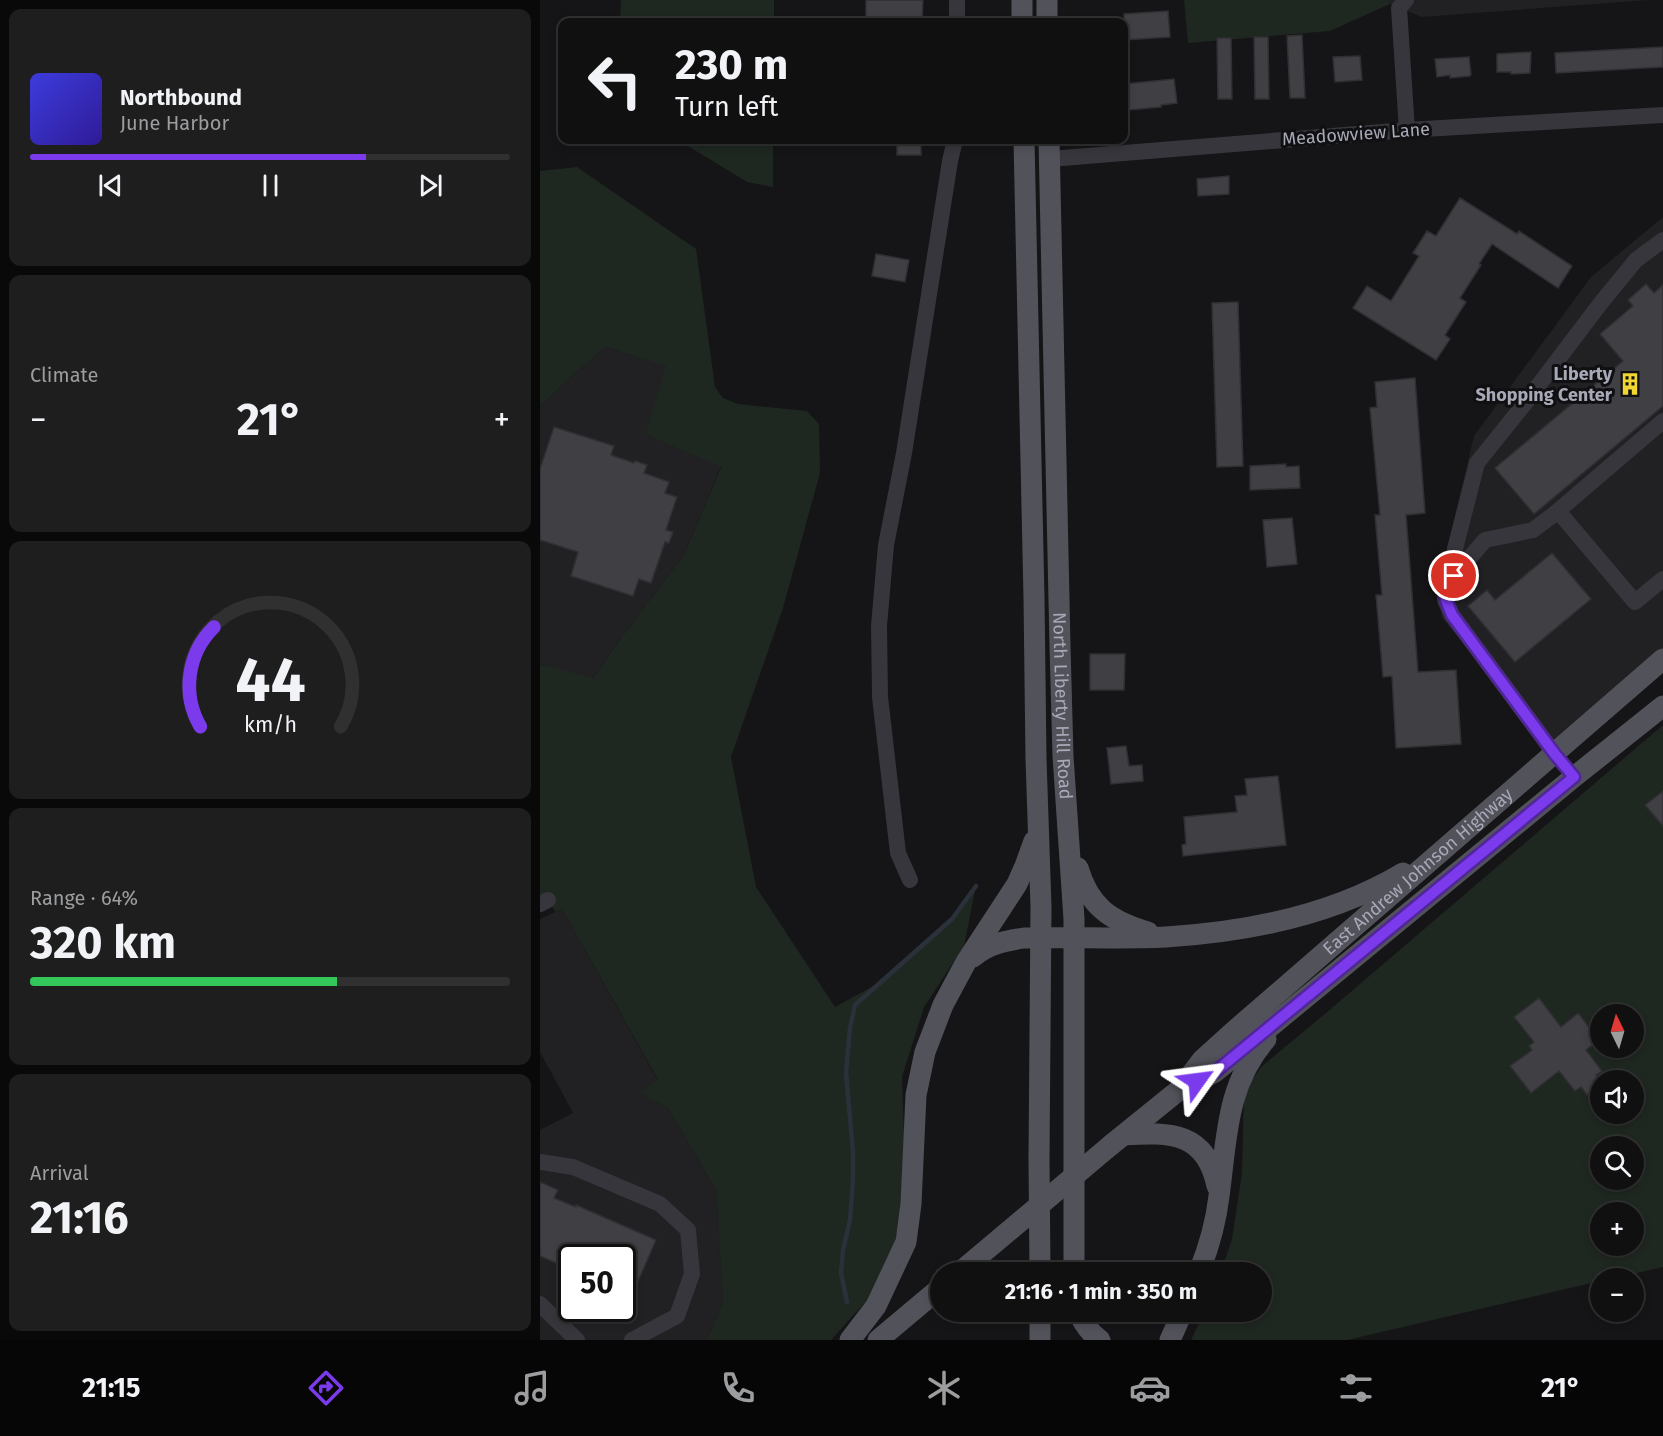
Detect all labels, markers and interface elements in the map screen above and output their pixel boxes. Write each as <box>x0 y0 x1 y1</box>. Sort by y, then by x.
text: 230 m <box>675 40 788 90</box>
icon: left <box>576 42 654 120</box>
text: Northbound <box>120 84 242 111</box>
text: Turn left <box>675 91 778 123</box>
text: June Harbor <box>120 111 229 135</box>
street label: Meadowview Lane <box>1281 118 1431 150</box>
icon: previous <box>94 169 127 202</box>
icon: pause <box>254 169 287 202</box>
icon: next <box>414 169 447 202</box>
text: Climate <box>30 363 98 387</box>
place label: Liberty Shopping Center <box>1476 363 1613 406</box>
building icon: Liberty Shopping Center <box>1617 371 1643 397</box>
text: 21° <box>237 393 303 447</box>
text: − <box>30 400 47 440</box>
text: + <box>494 400 510 440</box>
pin <box>1428 550 1479 601</box>
icon: arrive <box>1437 559 1470 592</box>
street label: North Liberty Hill Road <box>1048 612 1077 800</box>
text: 44 <box>235 643 305 718</box>
text: km/h <box>243 712 297 738</box>
street label: East Andrew Johnson Highway <box>1318 783 1517 960</box>
text: Range · 64% <box>30 886 138 910</box>
text: 320 km <box>30 916 176 970</box>
north arrow <box>1590 1004 1644 1058</box>
map controls <box>1590 1004 1644 1322</box>
position arrow <box>1165 1049 1229 1113</box>
button: sound <box>1590 1070 1644 1124</box>
button: search <box>1590 1136 1644 1190</box>
text: Arrival <box>30 1161 89 1185</box>
text: 21:16 <box>30 1191 129 1245</box>
button: + <box>1590 1202 1644 1256</box>
speed limit sign: 50 <box>558 1244 636 1322</box>
button: − <box>1590 1268 1644 1322</box>
text: 21:16 · 1 min · 350 m <box>1005 1278 1197 1305</box>
icon: directions <box>305 1367 347 1409</box>
icon: music <box>511 1367 553 1409</box>
icon: phone <box>717 1367 759 1409</box>
icon: climate <box>923 1367 965 1409</box>
icon: car <box>1129 1367 1171 1409</box>
icon: filters <box>1335 1367 1377 1409</box>
text: 21:15 <box>82 1372 141 1404</box>
text: 21° <box>1541 1372 1581 1404</box>

